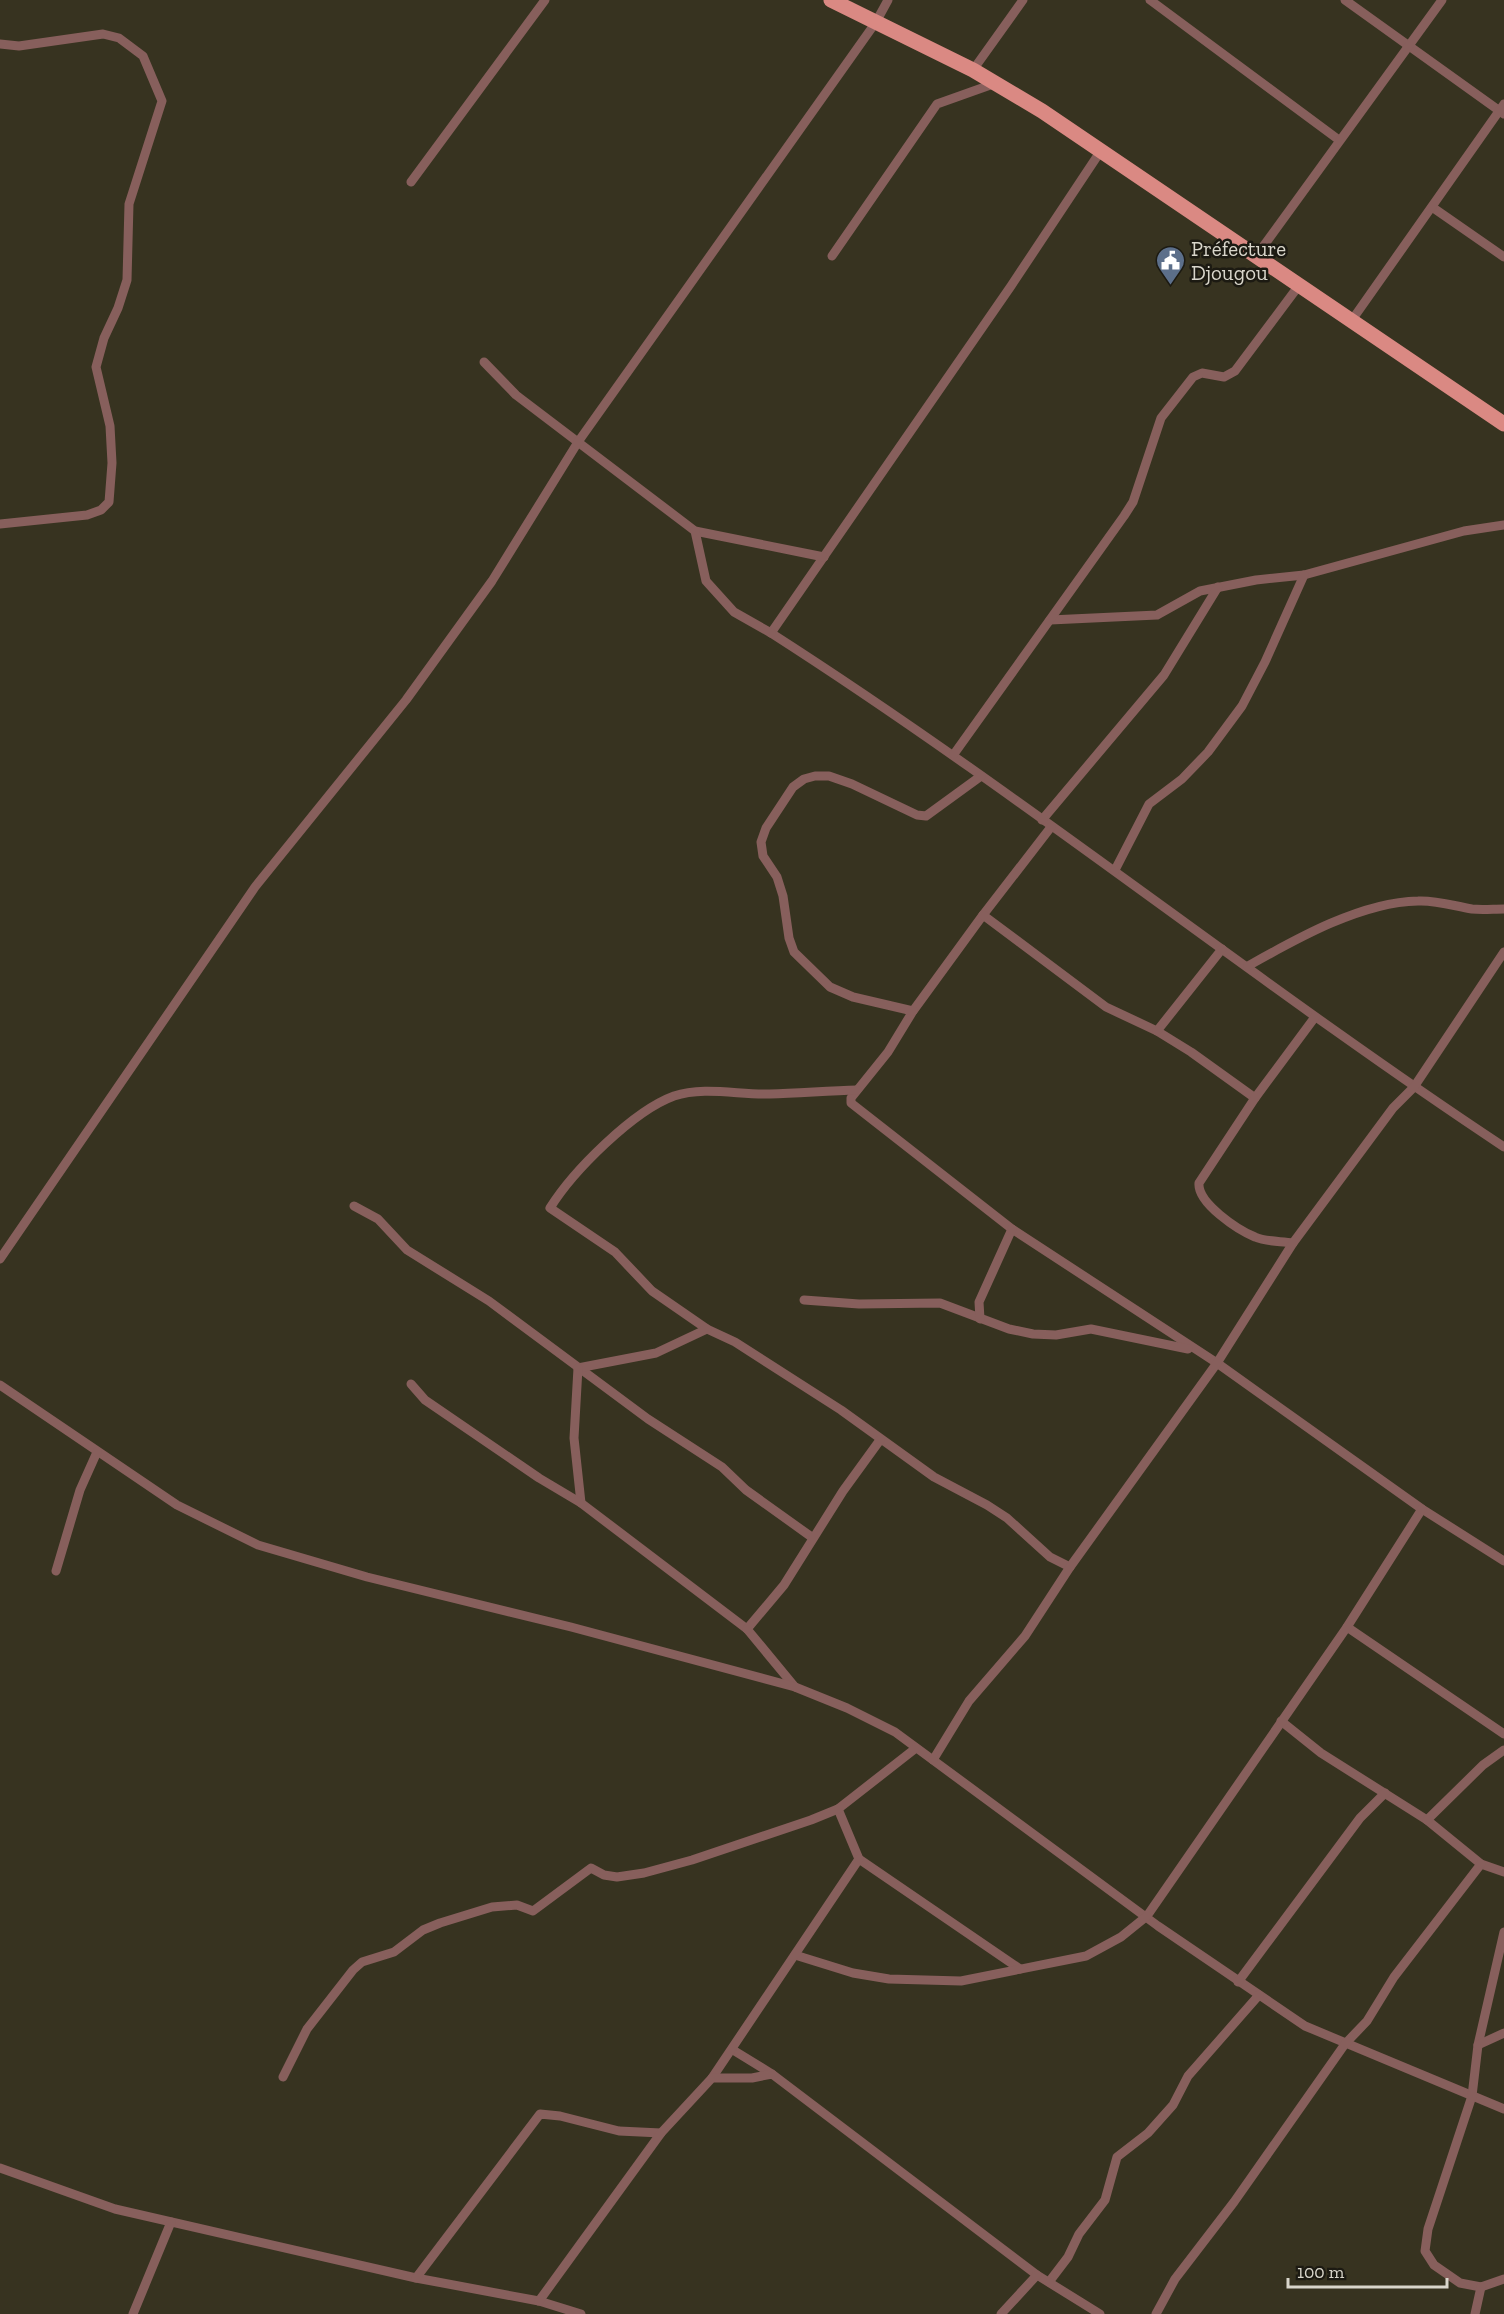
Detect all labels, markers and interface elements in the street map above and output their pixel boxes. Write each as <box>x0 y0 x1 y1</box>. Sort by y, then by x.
place label: Préfecture Djougou <box>1191 236 1286 286</box>
public building icon: Préfecture Djougou <box>1154 244 1186 286</box>
scale bar <box>1288 2251 1447 2289</box>
text: 100 m <box>1297 2261 1345 2283</box>

